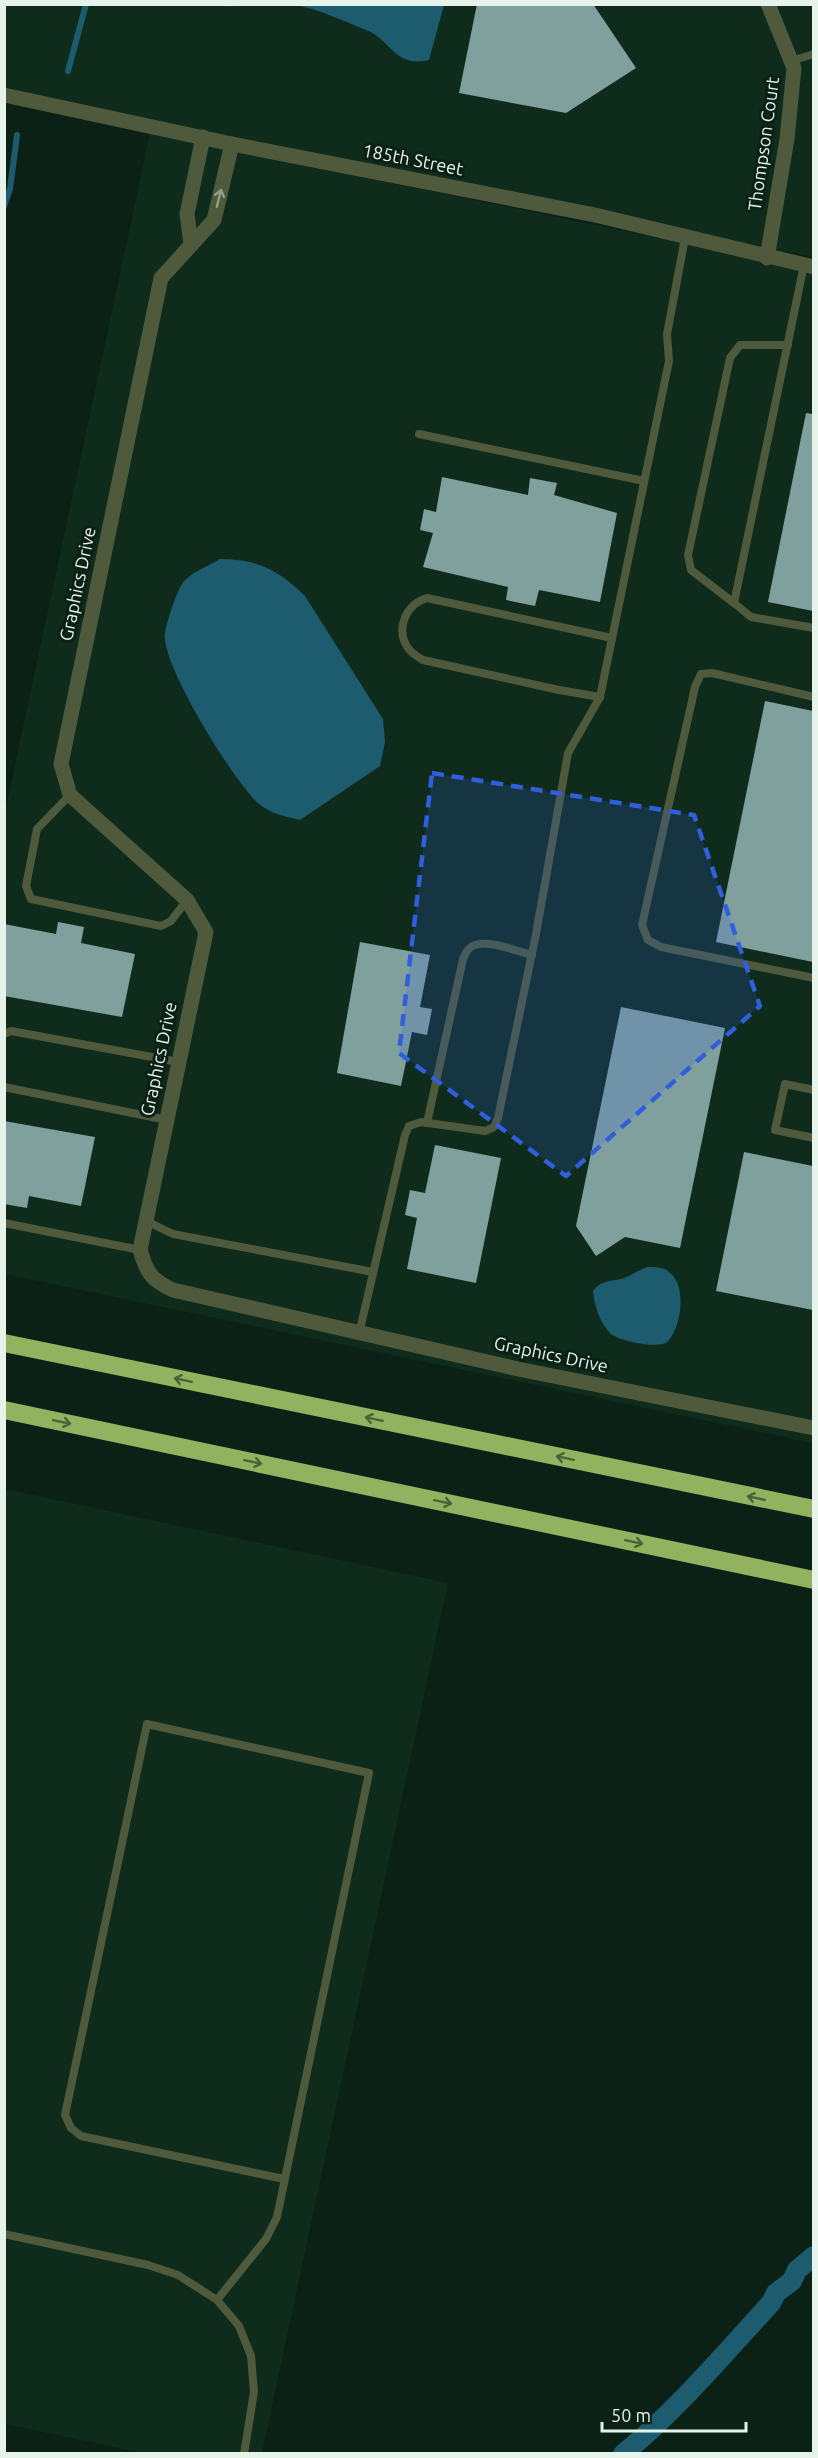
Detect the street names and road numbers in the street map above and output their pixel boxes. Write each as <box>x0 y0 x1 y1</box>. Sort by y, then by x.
street label: Thompson Court <box>744 75 782 212</box>
street label: 185th Street <box>361 139 465 179</box>
street label: Graphics Drive <box>55 525 99 643</box>
street label: Graphics Drive <box>136 1000 180 1118</box>
street label: Graphics Drive <box>492 1332 610 1376</box>

